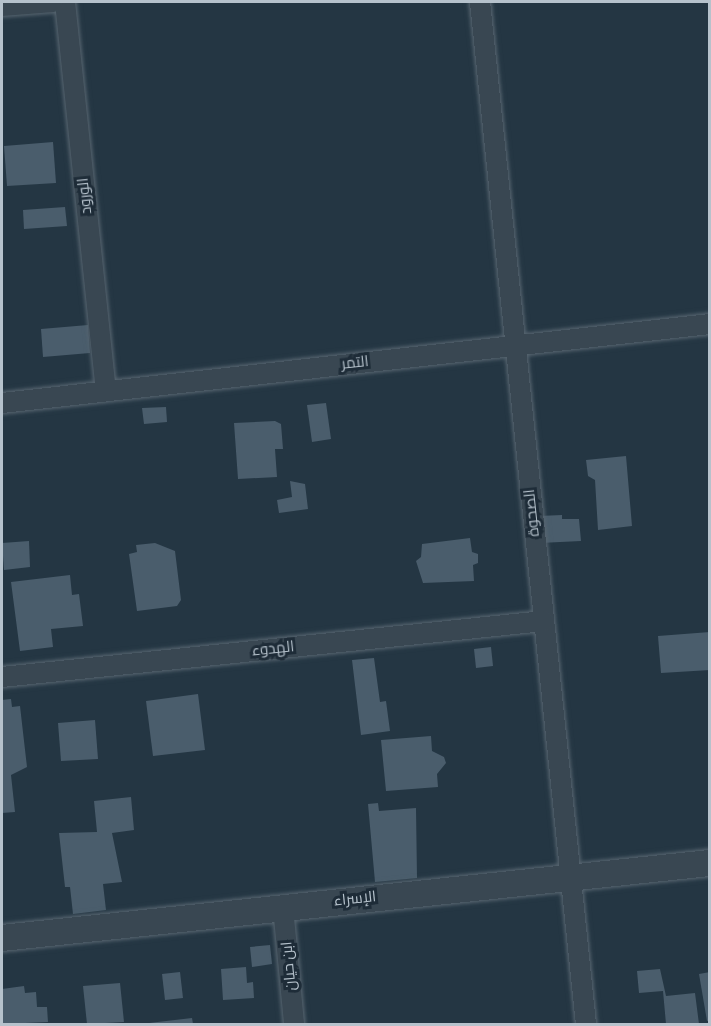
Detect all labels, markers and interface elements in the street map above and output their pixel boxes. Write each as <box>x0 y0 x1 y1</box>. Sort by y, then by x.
street label: الورود <box>74 177 96 215</box>
street label: التمر <box>341 353 369 373</box>
street label: الصحوة <box>521 488 543 538</box>
street label: الهدوء <box>251 638 295 660</box>
street label: الإسراء <box>333 888 377 910</box>
street label: ابن حيان <box>278 941 300 991</box>

